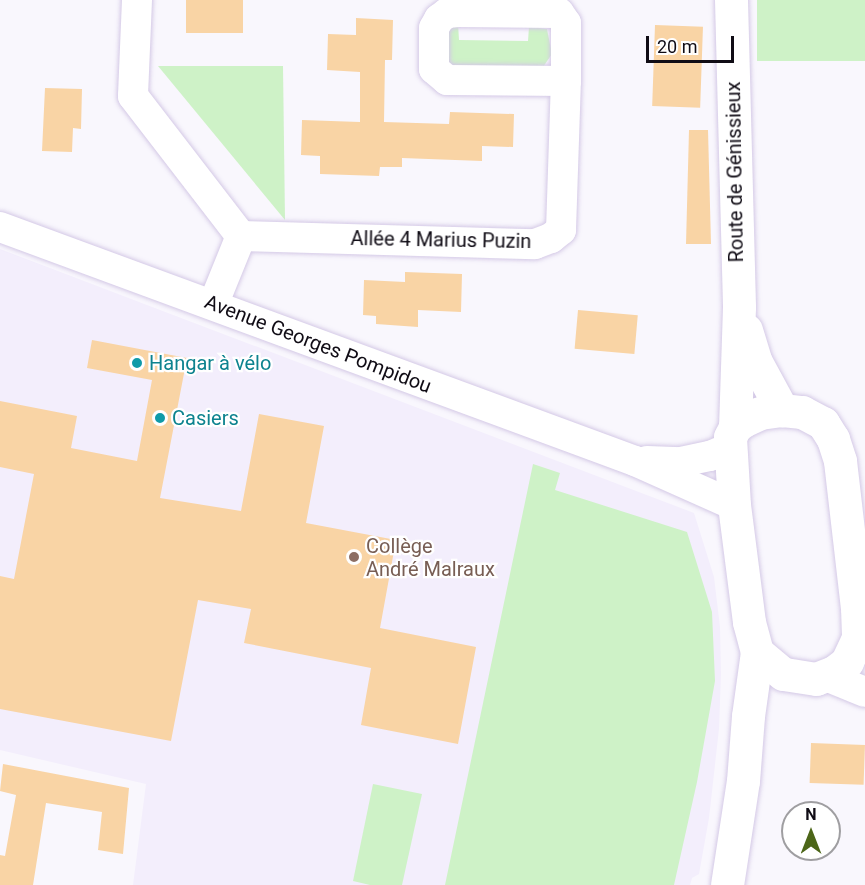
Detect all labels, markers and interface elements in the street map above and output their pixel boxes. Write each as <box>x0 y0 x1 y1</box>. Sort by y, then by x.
scale bar <box>649 24 738 62</box>
text: 20 m <box>657 36 697 57</box>
street label: Route de Génissieux <box>721 81 749 263</box>
street label: Allée 4 Marius Puzin <box>350 226 532 254</box>
street label: Avenue Georges Pompidou <box>201 290 435 398</box>
place label: Hangar à vélo <box>149 351 271 375</box>
marker: Hangar à vélo <box>130 356 144 370</box>
place label: Casiers <box>172 406 239 430</box>
marker: Casiers <box>153 411 167 425</box>
place label: Collège André Malraux <box>366 534 495 581</box>
marker: Collège André Malraux <box>347 550 361 564</box>
north arrow <box>781 801 841 861</box>
text: N <box>805 805 817 824</box>

